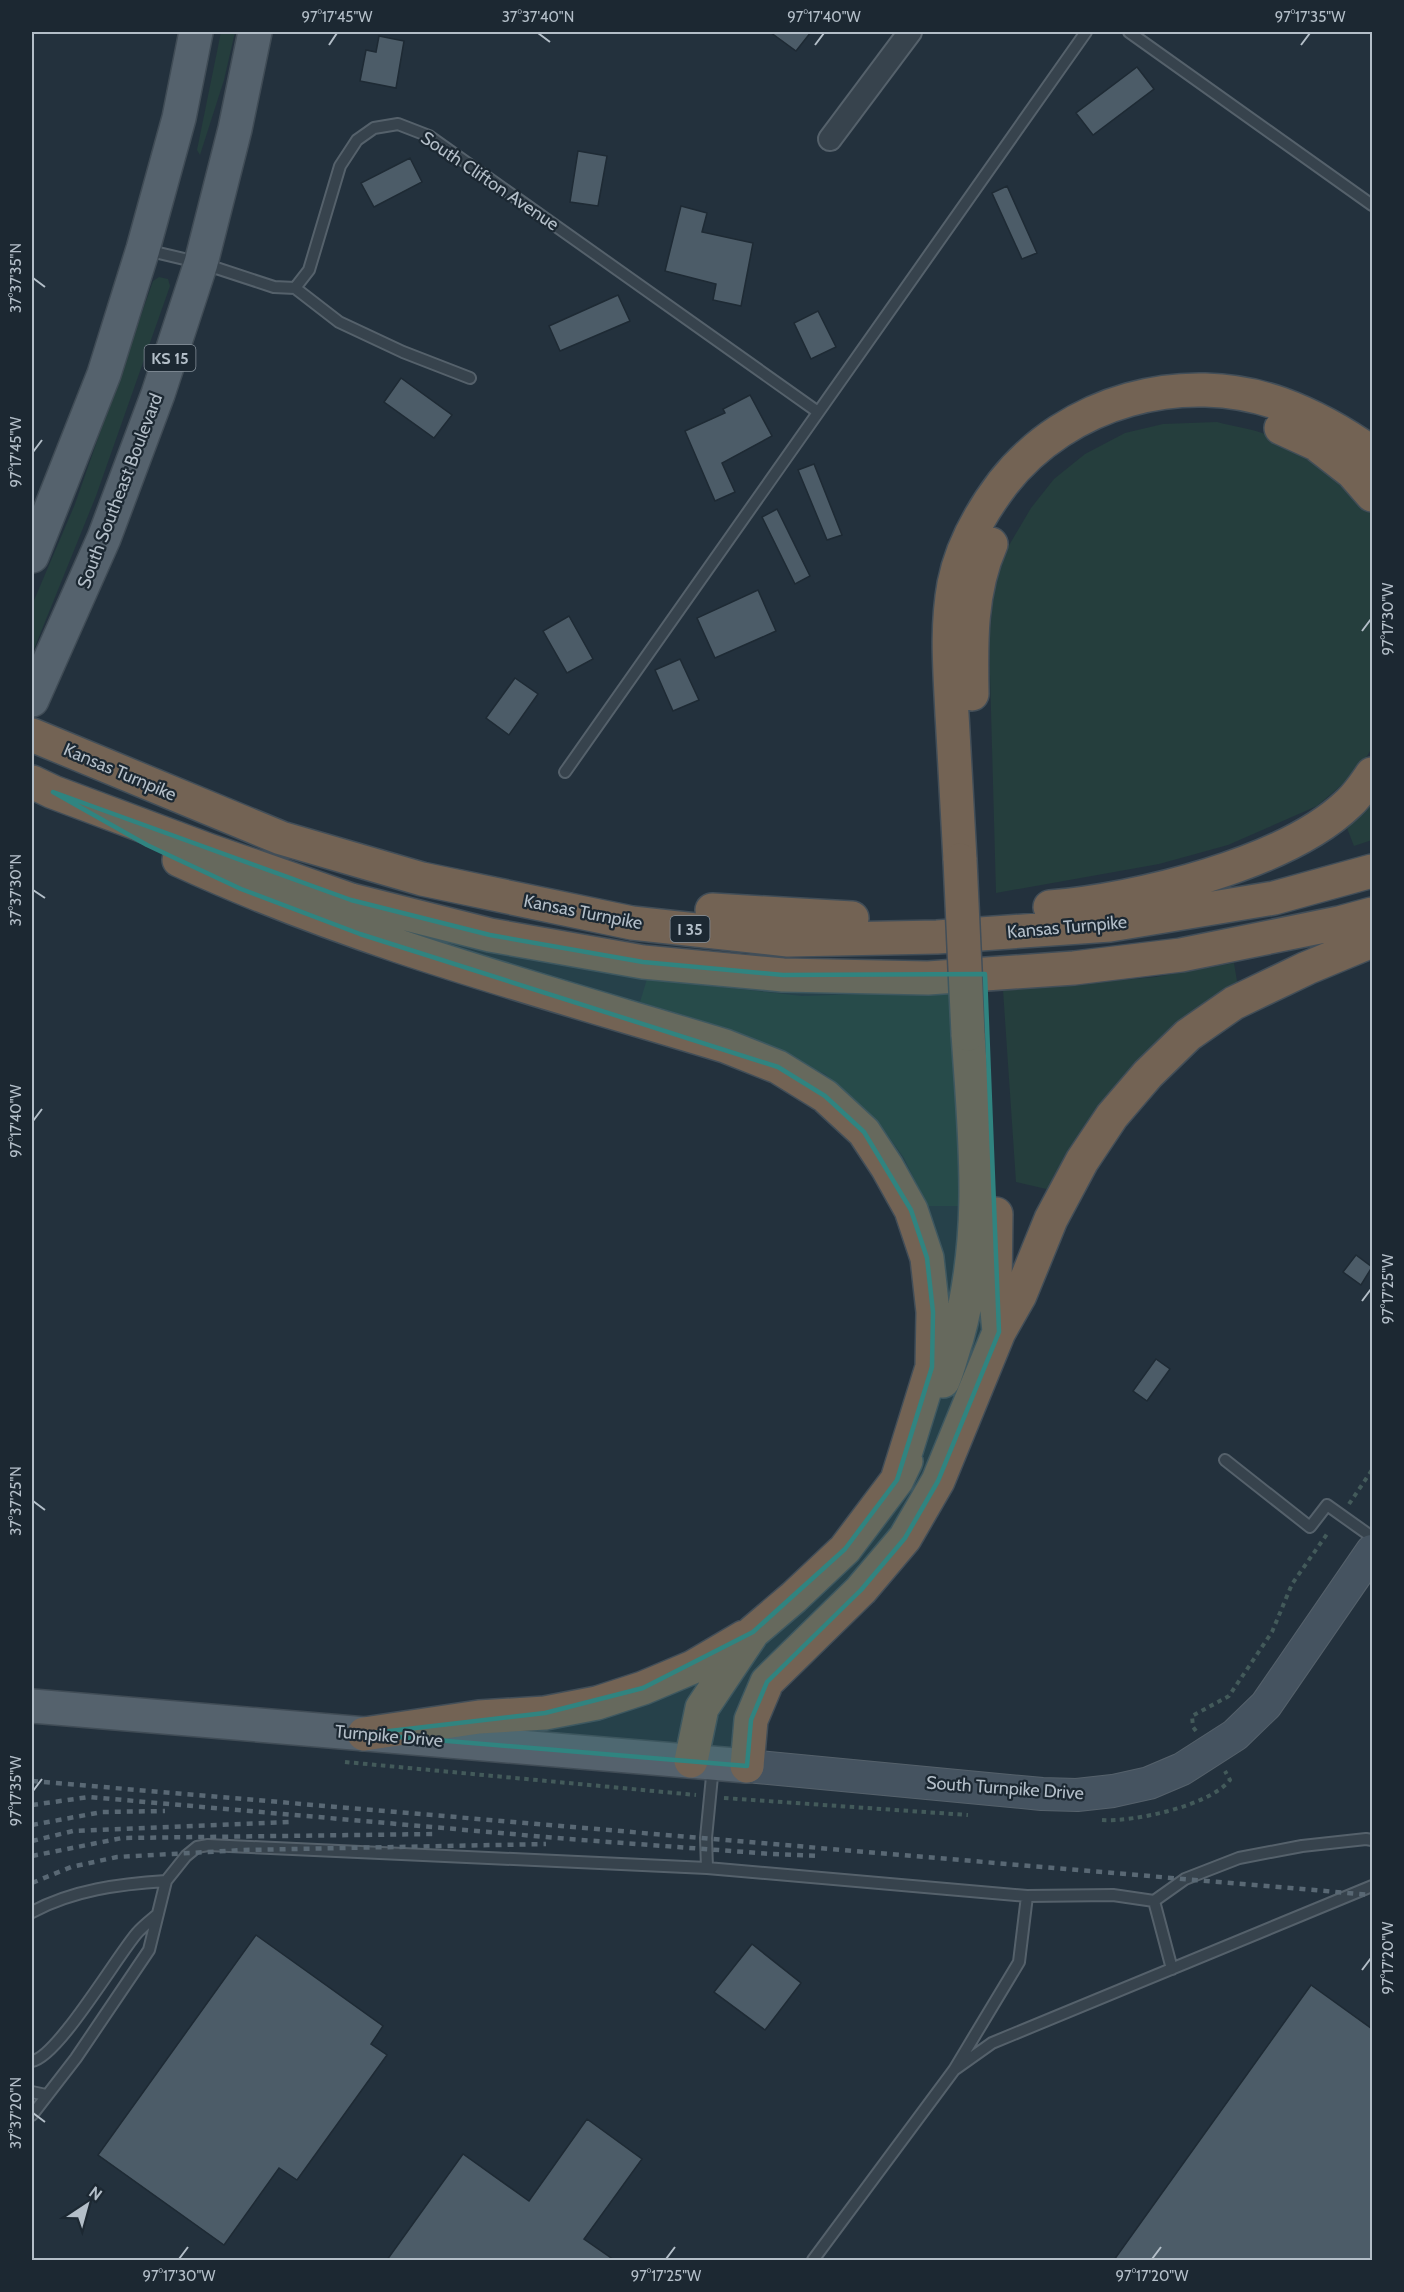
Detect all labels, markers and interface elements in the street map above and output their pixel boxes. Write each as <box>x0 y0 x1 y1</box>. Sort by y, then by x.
text: 97°17'45"W <box>302 8 373 26</box>
text: 37°37'40"N <box>502 8 574 26</box>
text: 97°17'40"W <box>787 8 861 26</box>
text: 97°17'35"W <box>1275 8 1346 26</box>
street label: South Clifton Avenue <box>417 127 563 235</box>
text: 37°37'35"N <box>7 243 25 313</box>
road number: KS 15 <box>144 345 195 371</box>
street label: South Southeast Boulevard <box>73 390 167 592</box>
text: 97°17'45"W <box>7 416 25 487</box>
text: 97°17'30"W <box>1379 582 1397 656</box>
street label: Kansas Turnpike <box>60 738 180 806</box>
text: 37°37'30"N <box>7 854 25 926</box>
street label: Kansas Turnpike <box>522 890 644 934</box>
street label: Kansas Turnpike <box>1006 911 1128 943</box>
road number: I 35 <box>670 916 710 942</box>
text: 97°17'40"W <box>7 1084 25 1158</box>
text: 97°17'25"W <box>1379 1253 1397 1324</box>
text: 37°37'25"N <box>7 1466 25 1536</box>
street label: Turnpike Drive <box>334 1720 444 1752</box>
text: 97°17'35"W <box>7 1755 25 1826</box>
street label: South Turnpike Drive <box>925 1772 1085 1804</box>
text: 97°17'20"W <box>1379 1921 1397 1994</box>
text: 37°37'20"N <box>7 2077 25 2149</box>
north arrow <box>57 2175 117 2235</box>
text: N <box>85 2182 106 2204</box>
text: 97°17'30"W <box>142 2267 216 2285</box>
text: 97°17'25"W <box>631 2267 702 2285</box>
text: 97°17'20"W <box>1116 2267 1189 2285</box>

